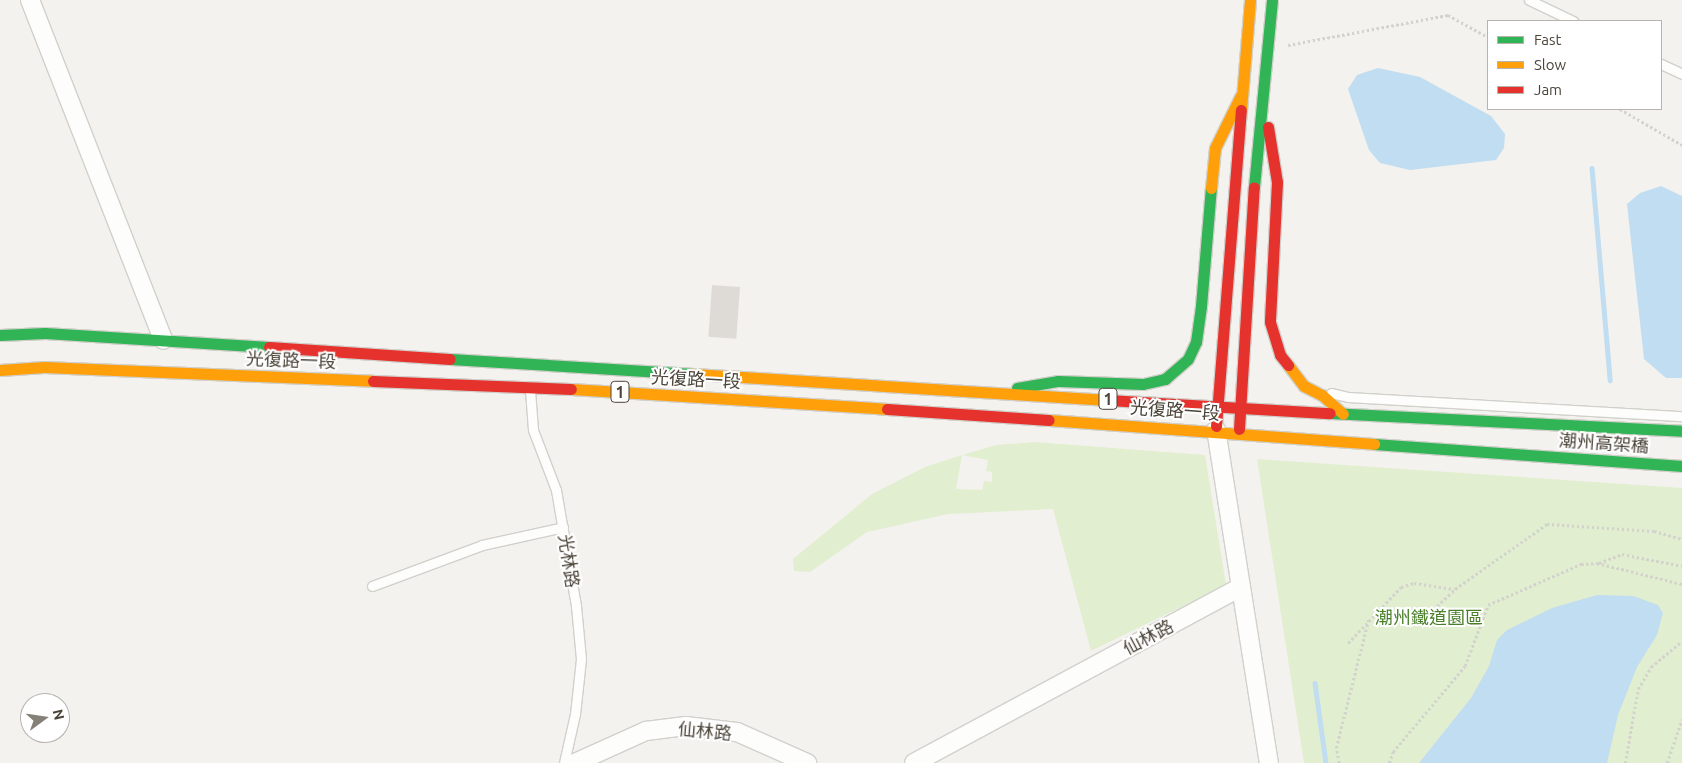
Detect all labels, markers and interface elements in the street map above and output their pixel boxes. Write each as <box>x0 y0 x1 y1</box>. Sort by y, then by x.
legend <box>1487 20 1662 110</box>
text: Fast <box>1534 31 1561 48</box>
text: Slow <box>1534 56 1566 73</box>
text: Jam <box>1534 81 1562 98</box>
street label: 光復路一段 <box>246 348 336 372</box>
street label: 光復路一段 <box>650 366 742 392</box>
road number: 1 <box>610 378 630 406</box>
road number: 1 <box>1098 386 1118 412</box>
street label: 光復路一段 <box>1129 396 1221 424</box>
street label: 潮州高架橋 <box>1558 429 1650 457</box>
street label: 光林路 <box>554 533 584 589</box>
park label: 潮州鐵道園區 <box>1375 606 1483 628</box>
street label: 仙林路 <box>1119 615 1177 659</box>
north arrow <box>20 693 70 743</box>
text: N <box>50 708 68 722</box>
street label: 仙林路 <box>677 718 733 744</box>

